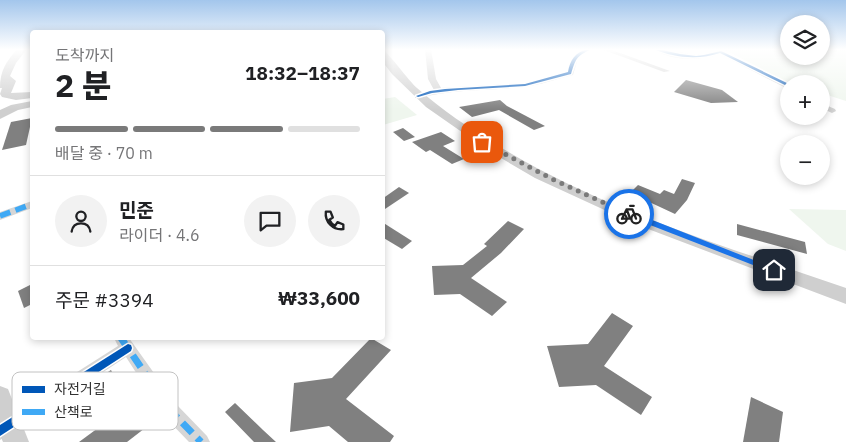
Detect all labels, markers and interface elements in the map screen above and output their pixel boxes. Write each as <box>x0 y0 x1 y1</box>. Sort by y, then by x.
map controls <box>780 15 830 185</box>
button: layers <box>780 15 830 65</box>
text: 도착까지 <box>55 45 114 65</box>
text: 18:32–18:37 <box>245 61 360 85</box>
text: 2 분 <box>55 64 111 106</box>
button: + <box>780 75 830 125</box>
pin <box>461 121 503 163</box>
icon: bag <box>468 128 496 156</box>
button: − <box>780 135 830 185</box>
text: 배달 중 · 70 m <box>55 143 153 163</box>
courier <box>604 189 654 239</box>
button: person <box>55 195 107 247</box>
button: chat <box>244 195 296 247</box>
button: phone <box>308 195 360 247</box>
text: 민준 <box>119 198 154 222</box>
icon: bike <box>615 200 643 228</box>
text: 라이더 · 4.6 <box>119 225 199 245</box>
pin <box>753 249 795 291</box>
icon: home <box>760 256 788 284</box>
text: ₩33,600 <box>278 286 360 310</box>
text: 주문 #3394 <box>55 288 154 312</box>
legend <box>12 372 178 430</box>
text: 자전거길 <box>54 380 106 398</box>
text: 산책로 <box>54 403 93 421</box>

